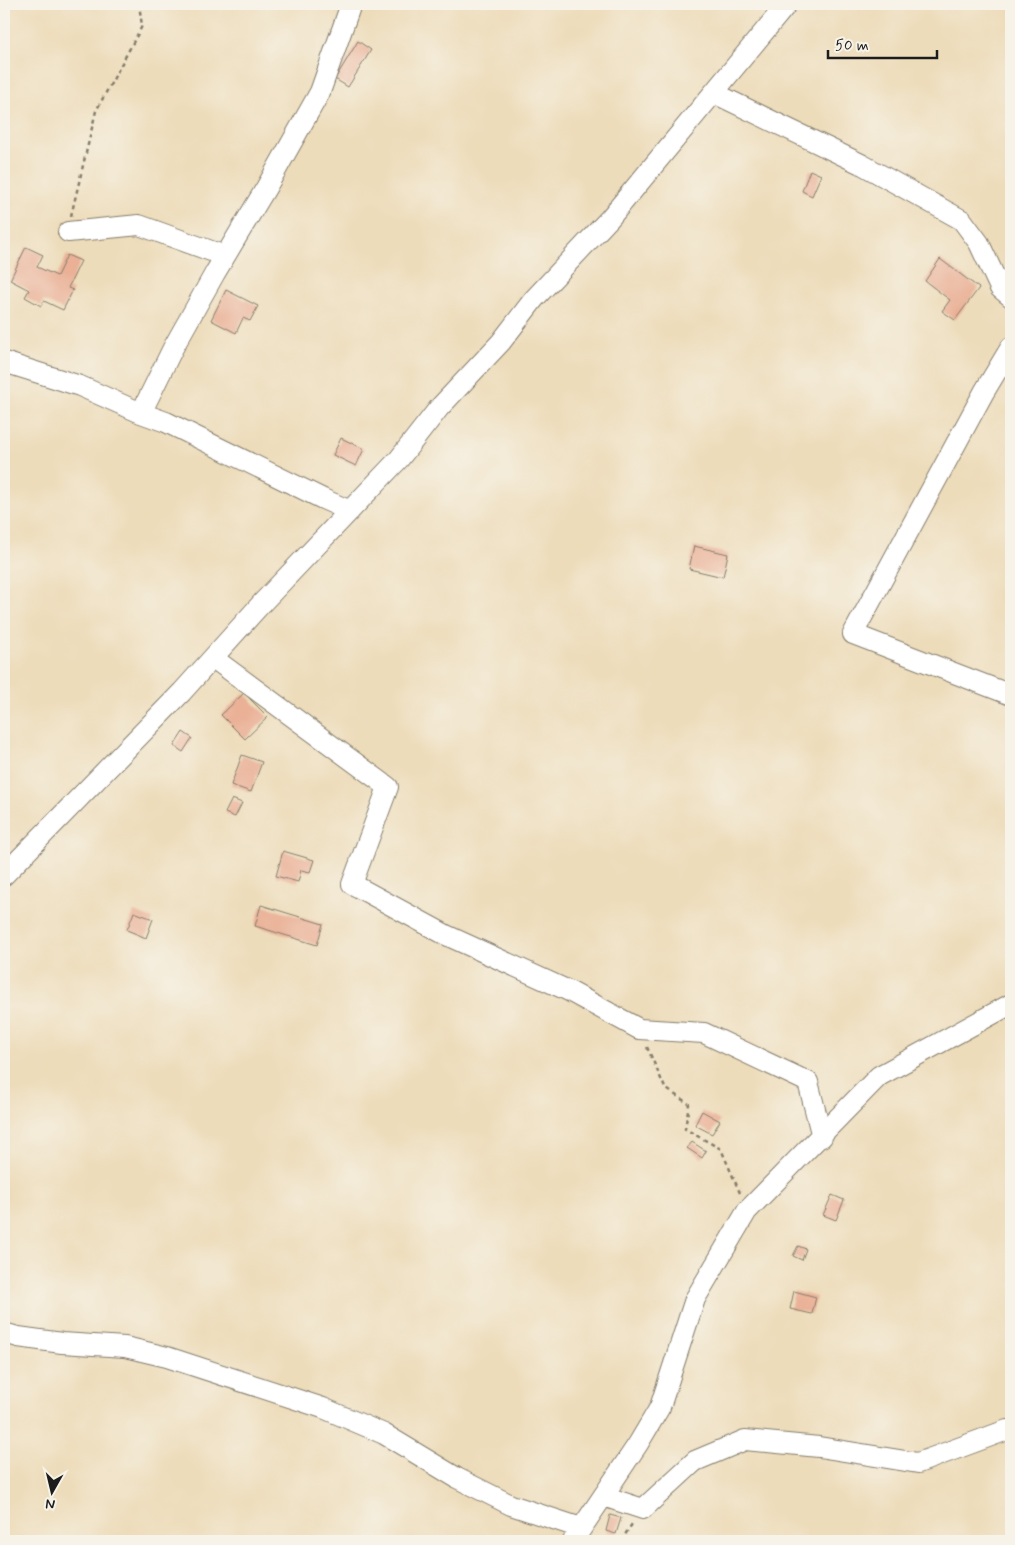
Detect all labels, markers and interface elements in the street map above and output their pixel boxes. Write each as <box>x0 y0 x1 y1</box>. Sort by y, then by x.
scale bar <box>828 28 936 60</box>
text: 50 m <box>835 36 869 56</box>
north arrow <box>28 1468 78 1518</box>
text: N <box>44 1494 56 1513</box>

